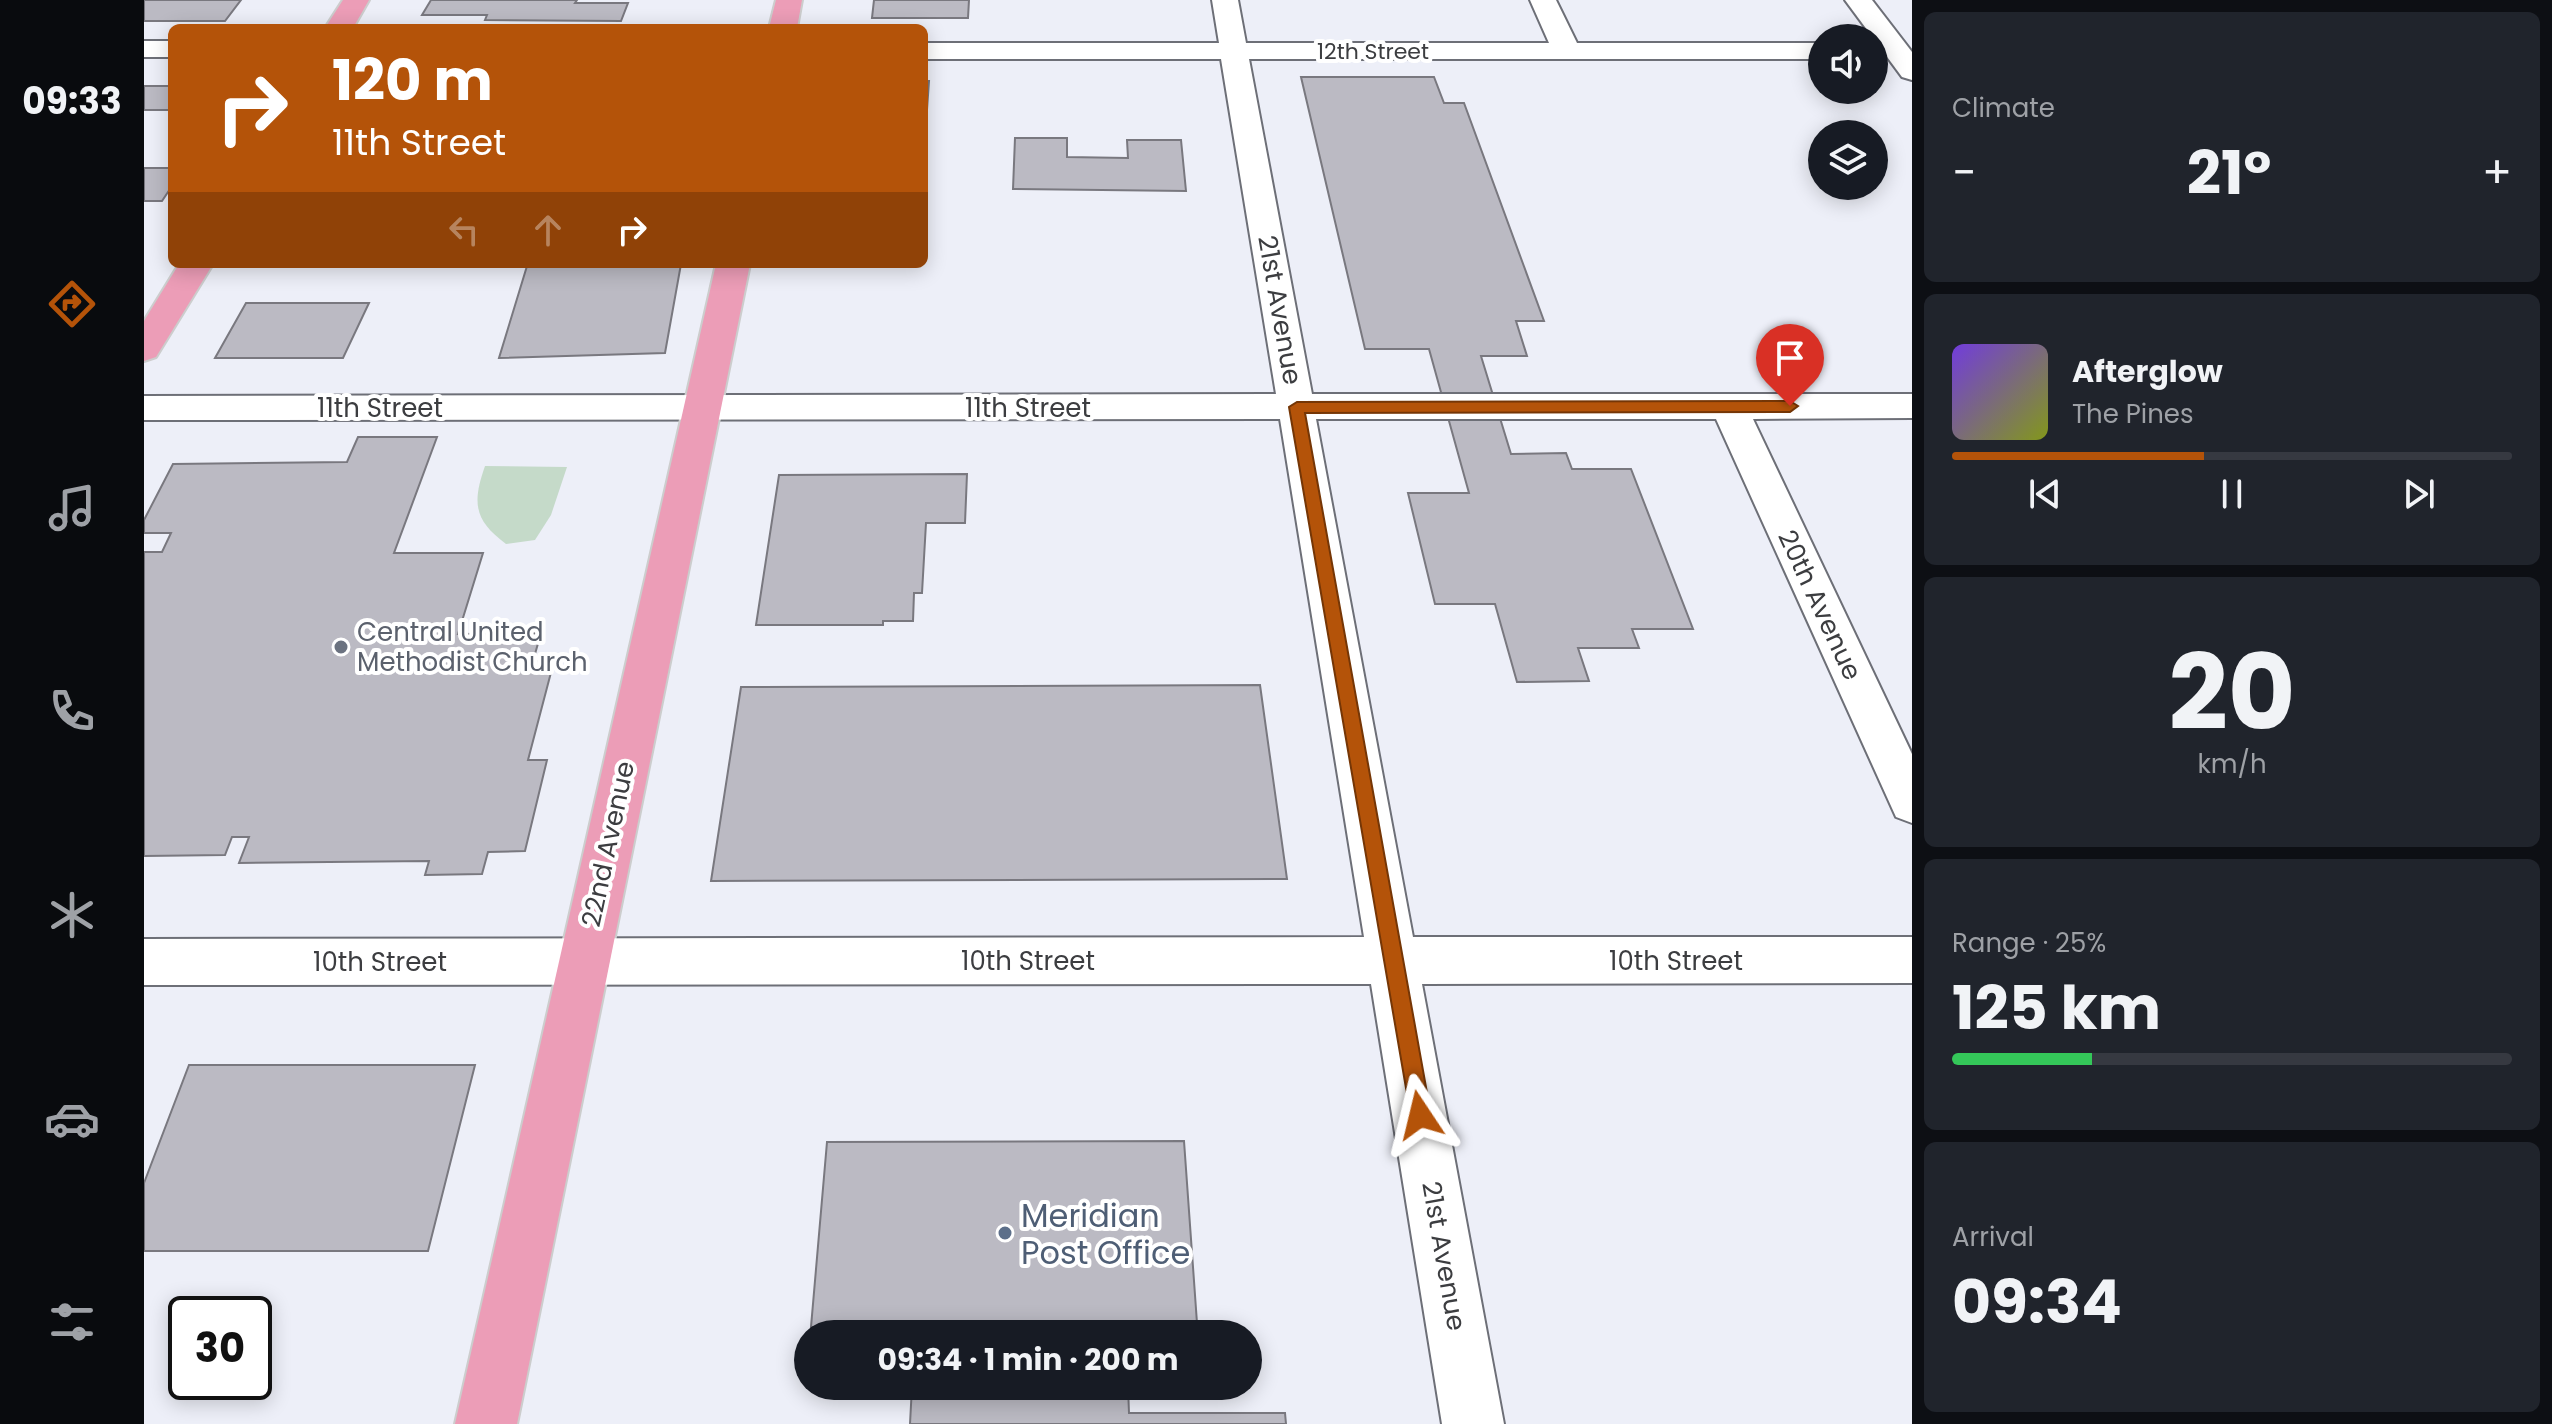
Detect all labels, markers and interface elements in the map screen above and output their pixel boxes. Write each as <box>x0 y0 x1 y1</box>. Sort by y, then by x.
map controls <box>1808 24 1888 200</box>
button: sound <box>1808 24 1888 104</box>
street label: 12th Street <box>1317 36 1429 67</box>
text: 120 m <box>332 41 493 120</box>
icon: right <box>200 56 304 160</box>
text: 09:33 <box>22 76 122 127</box>
text: Climate <box>1952 90 2055 126</box>
text: 11th Street <box>332 117 506 168</box>
button: layers <box>1808 120 1888 200</box>
text: 21° <box>2187 131 2271 215</box>
text: − <box>1952 142 1976 203</box>
text: + <box>2482 142 2512 203</box>
icon: left <box>442 208 486 252</box>
icon: ahead <box>526 208 570 252</box>
icon: right <box>610 208 654 252</box>
street label: 21st Avenue <box>1249 233 1311 387</box>
icon: directions <box>44 276 100 332</box>
pin <box>1756 324 1824 406</box>
icon: arrive <box>1768 336 1812 380</box>
text: Afterglow <box>2072 350 2223 393</box>
street label: 11th Street <box>317 390 443 426</box>
street label: 11th Street <box>965 390 1091 426</box>
text: The Pines <box>2072 396 2194 432</box>
icon: previous <box>2023 472 2067 516</box>
icon: pause <box>2210 472 2254 516</box>
icon: next <box>2397 472 2441 516</box>
icon: music <box>44 480 100 536</box>
street label: 20th Avenue <box>1769 524 1871 686</box>
place label: Central United Methodist Church <box>357 614 588 680</box>
text: 20 <box>2168 620 2296 765</box>
marker: Central United Methodist Church <box>332 638 350 656</box>
icon: phone <box>44 683 100 739</box>
text: km/h <box>2197 746 2267 782</box>
street label: 22nd Avenue <box>573 758 643 930</box>
icon: climate <box>44 887 100 943</box>
text: Range · 25% <box>1952 925 2106 961</box>
street label: 10th Street <box>961 943 1095 979</box>
street label: 10th Street <box>1609 943 1743 979</box>
street label: 10th Street <box>313 944 447 980</box>
text: 125 km <box>1952 966 2161 1050</box>
position arrow <box>1378 1073 1462 1157</box>
icon: car <box>44 1091 100 1147</box>
street label: 21st Avenue <box>1413 1179 1475 1333</box>
place label: Meridian Post Office <box>1021 1193 1190 1275</box>
text: Arrival <box>1952 1219 2034 1255</box>
marker: Meridian Post Office <box>996 1224 1014 1242</box>
text: 09:34 <box>1952 1260 2122 1344</box>
icon: filters <box>44 1294 100 1350</box>
speed limit sign: 30 <box>168 1296 272 1400</box>
text: 09:34 · 1 min · 200 m <box>877 1338 1179 1381</box>

